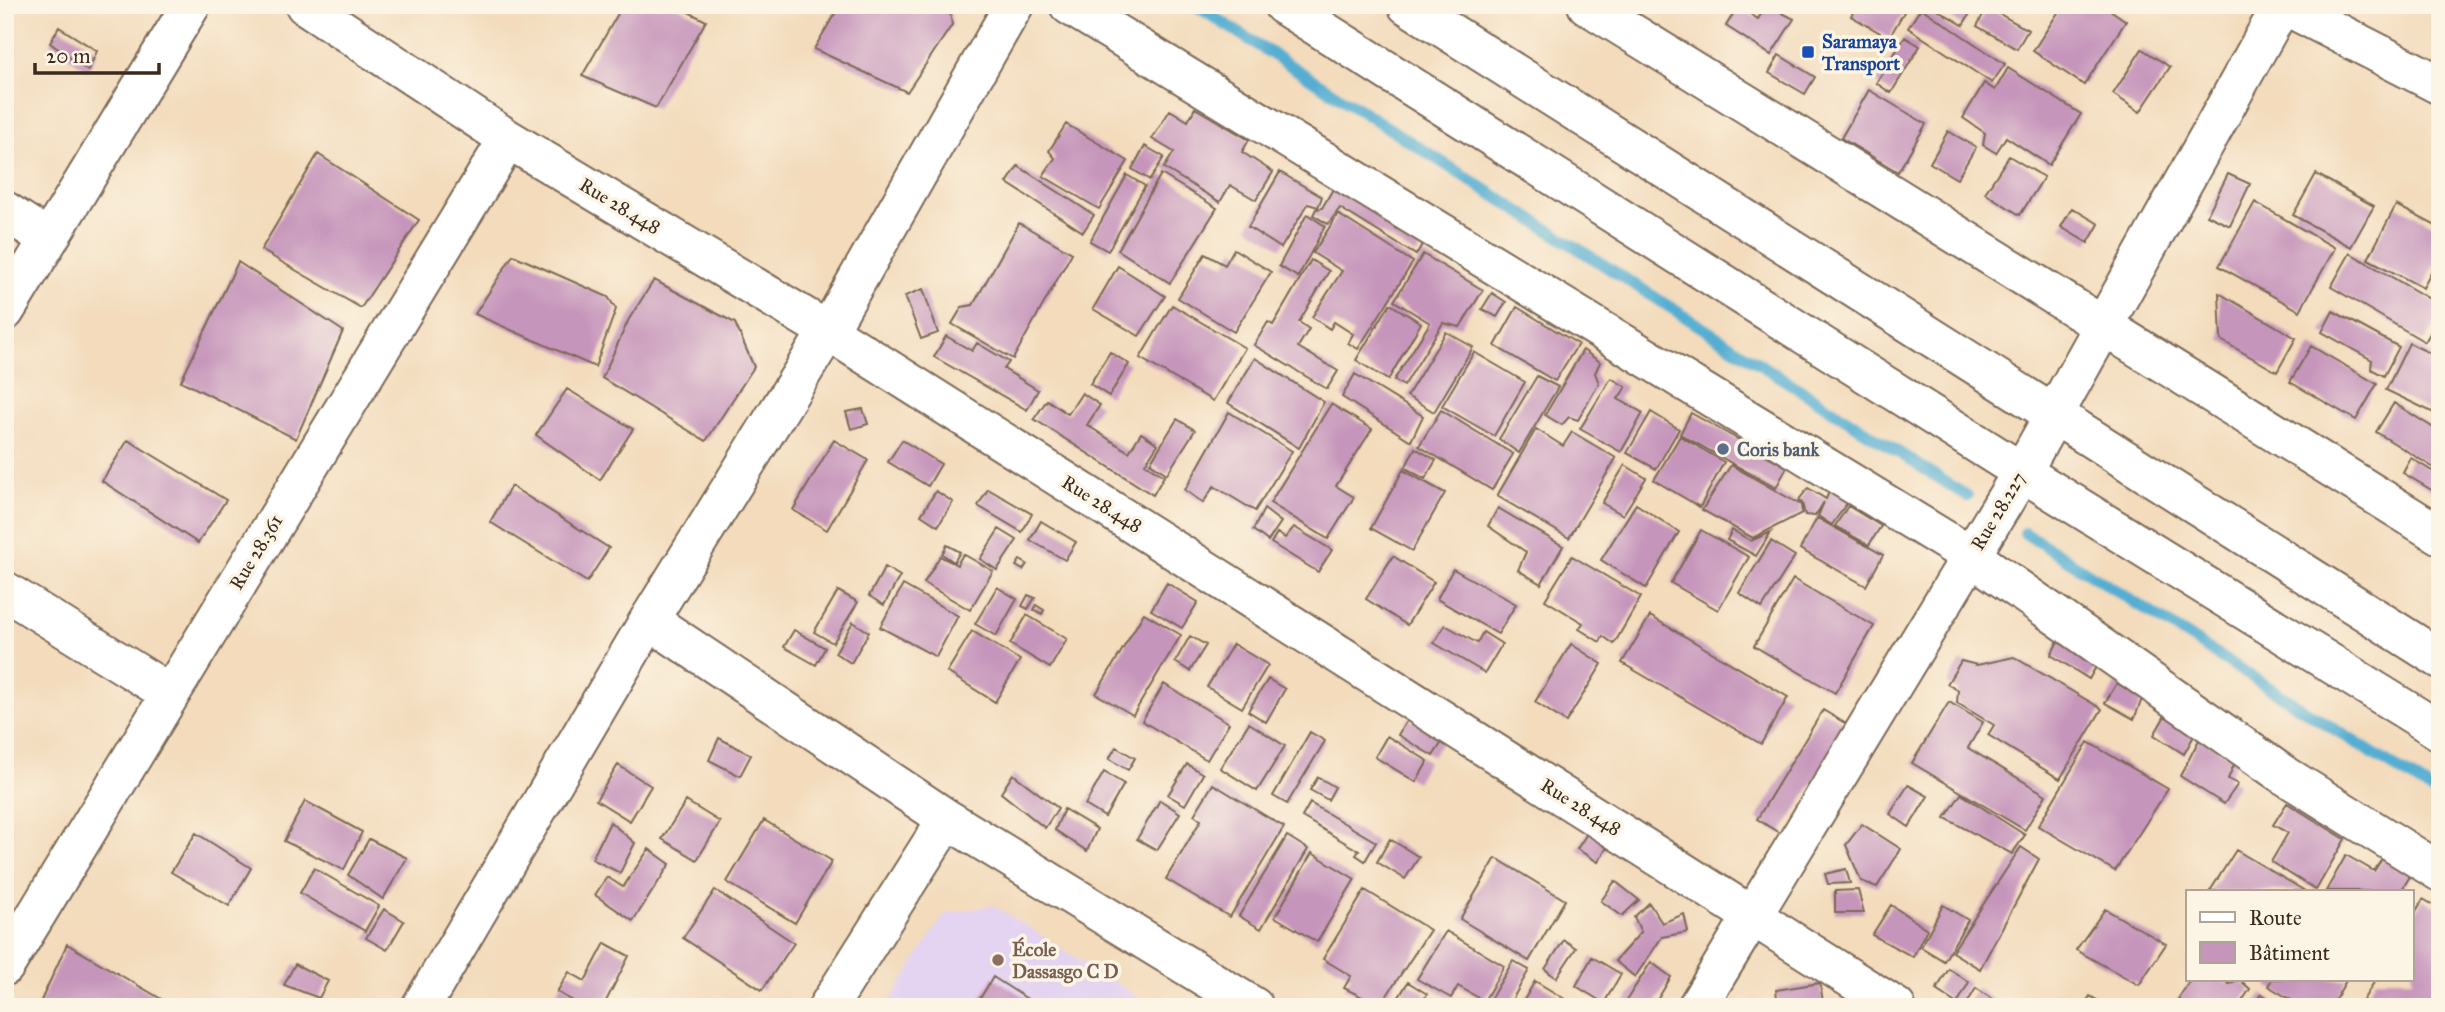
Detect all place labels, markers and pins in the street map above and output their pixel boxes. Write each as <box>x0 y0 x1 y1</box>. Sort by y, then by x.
place label: Saramaya Transport <box>1821 30 1900 76</box>
marker: Saramaya Transport <box>1800 44 1816 60</box>
place label: Coris bank <box>1737 438 1821 461</box>
marker: Coris bank <box>1715 441 1731 457</box>
place label: École Dassasgo C D <box>1012 936 1119 984</box>
marker: École Dassasgo C D <box>990 952 1006 968</box>

